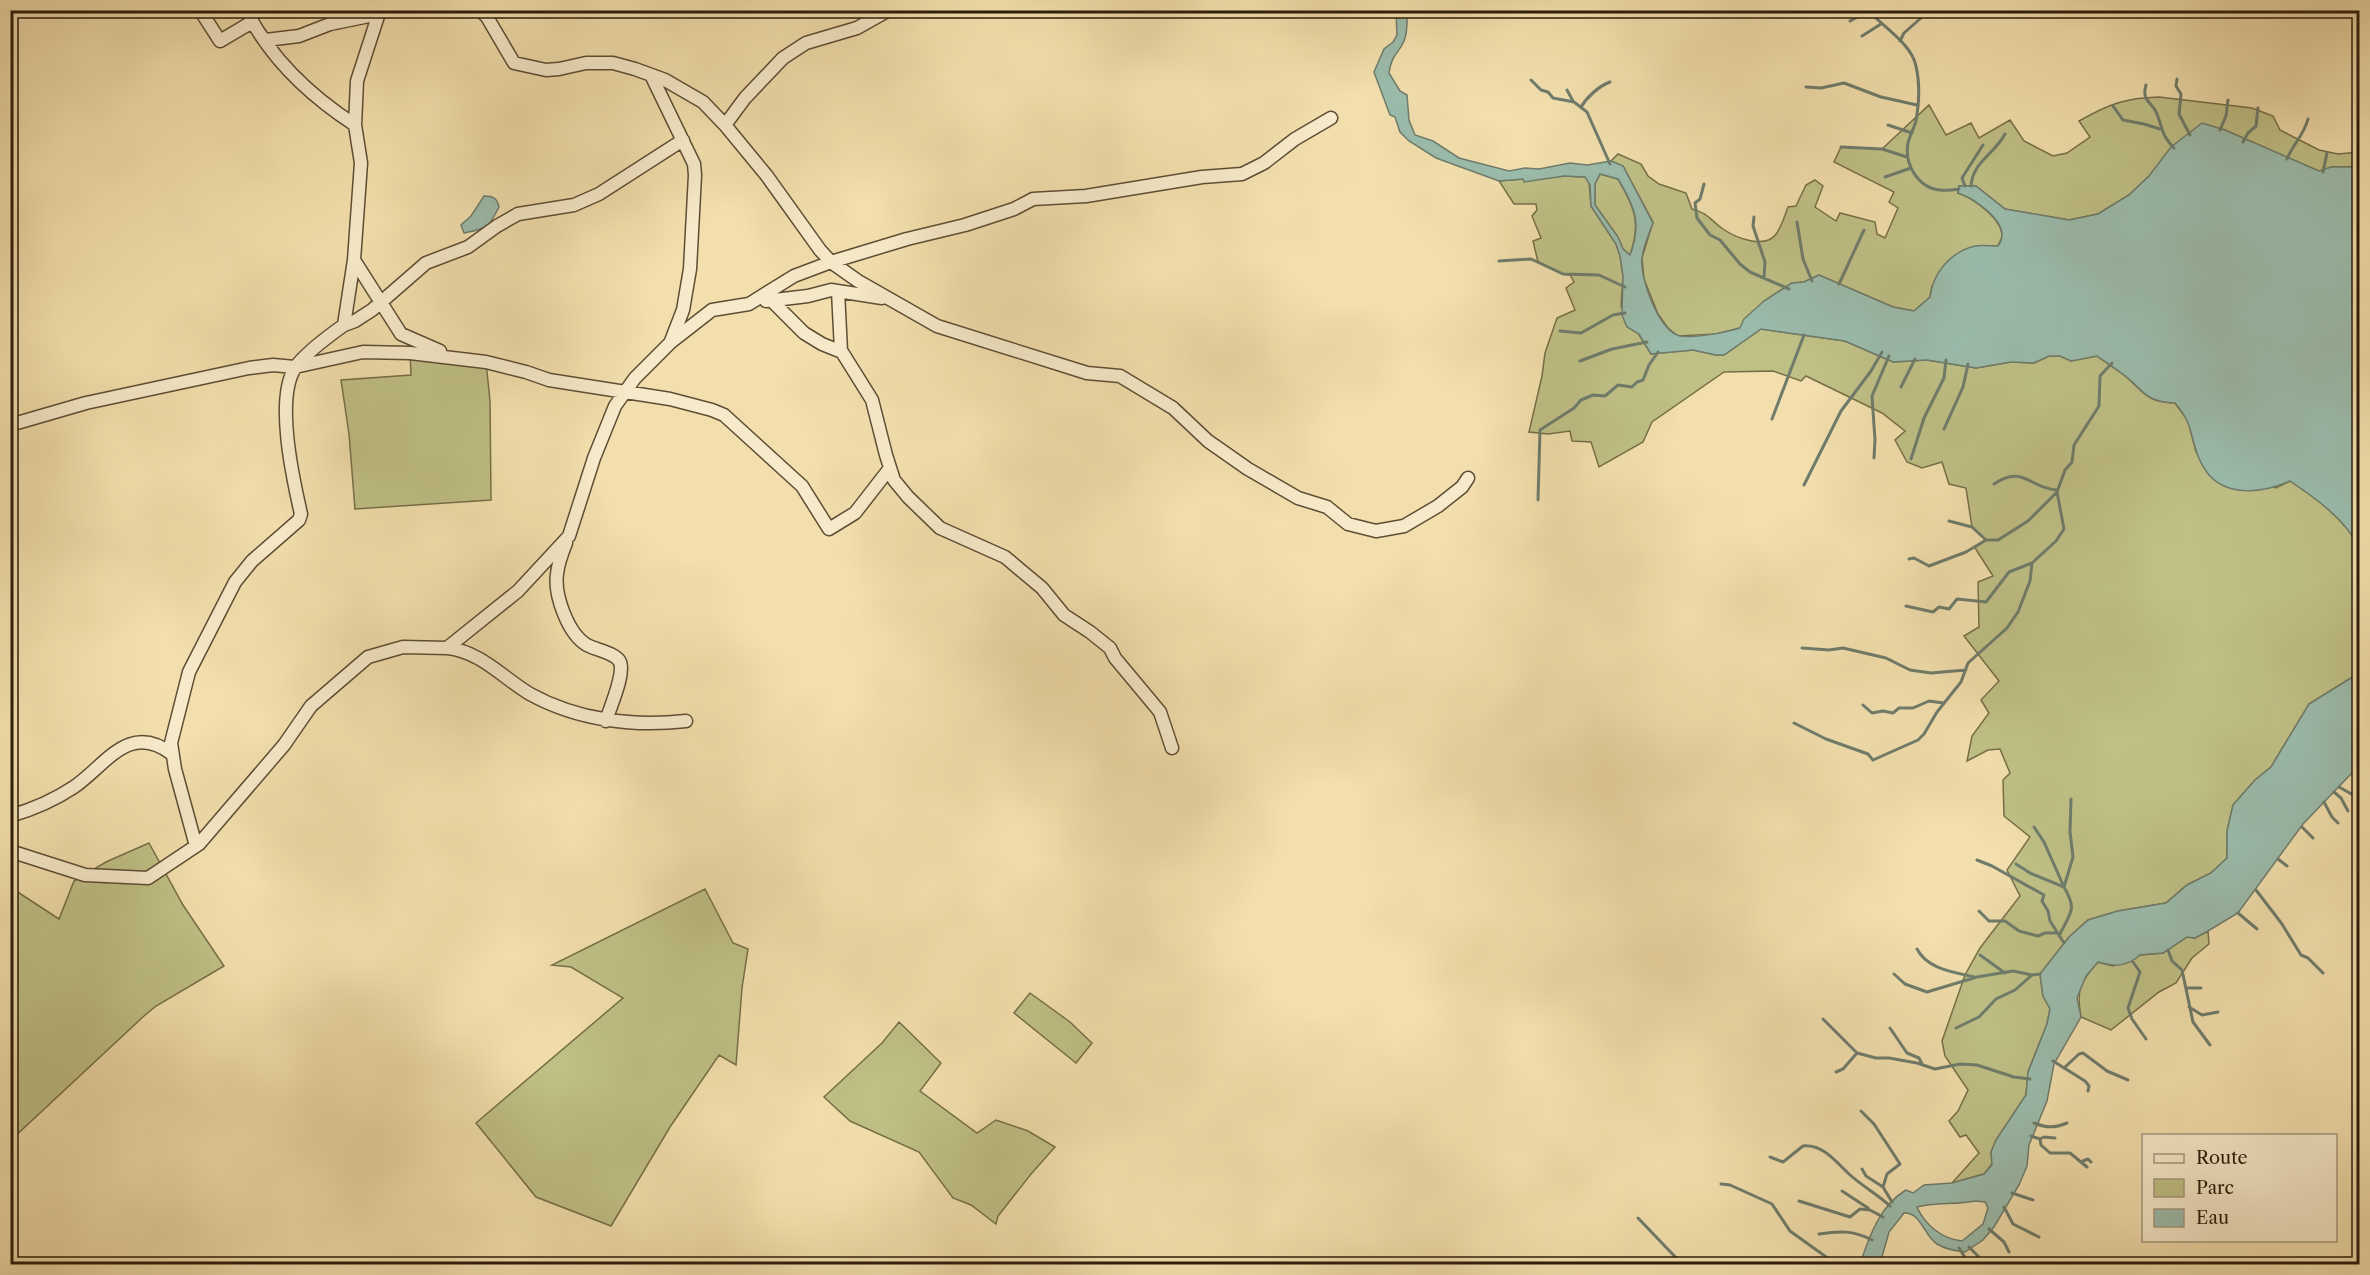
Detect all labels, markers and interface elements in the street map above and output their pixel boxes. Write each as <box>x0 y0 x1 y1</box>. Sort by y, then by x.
legend <box>2142 1134 2337 1242</box>
text: Route <box>2196 1147 2248 1169</box>
text: Parc <box>2196 1177 2234 1199</box>
text: Eau <box>2196 1207 2229 1229</box>

